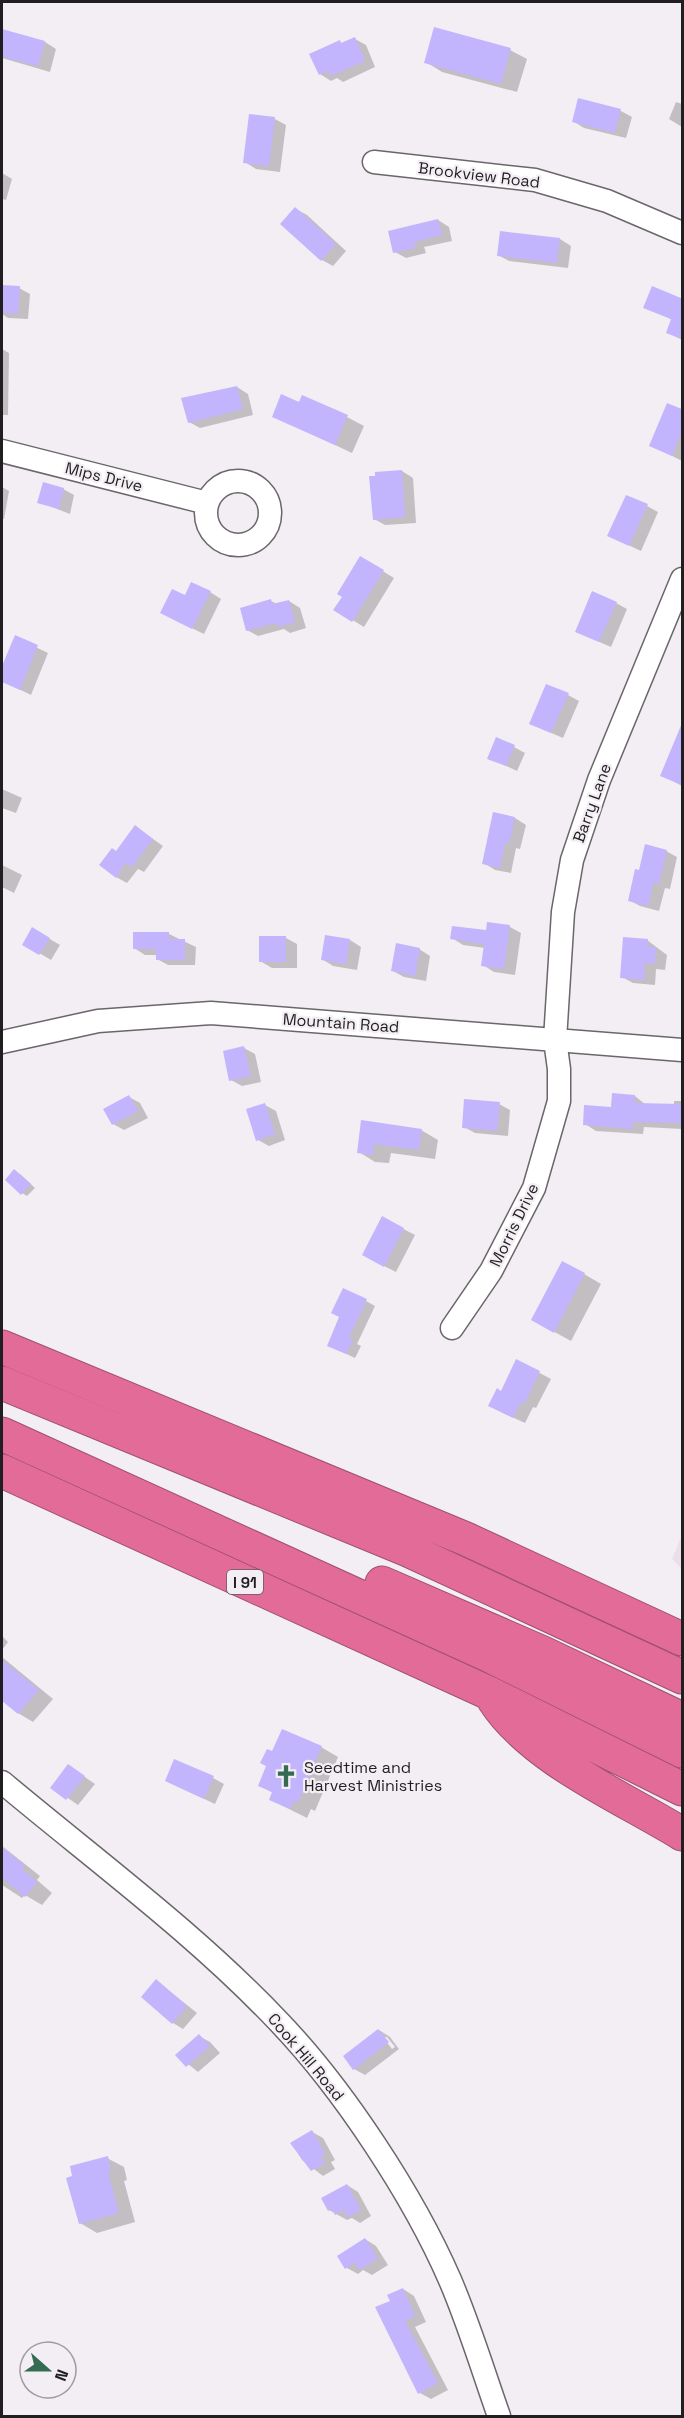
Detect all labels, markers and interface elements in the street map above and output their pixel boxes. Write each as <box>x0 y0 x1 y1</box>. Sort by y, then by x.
street label: Brookview Road <box>417 157 541 193</box>
street label: Mips Drive <box>63 457 145 497</box>
street label: Barry Lane <box>568 760 616 846</box>
street label: Mountain Road <box>282 1008 400 1038</box>
street label: Morris Drive <box>485 1180 543 1270</box>
road number: I 91 <box>227 1570 263 1594</box>
place label: Seedtime and Harvest Ministries <box>304 1757 442 1796</box>
church icon: Seedtime and Harvest Ministries <box>273 1763 299 1789</box>
street label: Cook Hill Road <box>263 2009 349 2105</box>
north arrow <box>18 2340 78 2400</box>
text: N <box>50 2366 73 2384</box>

